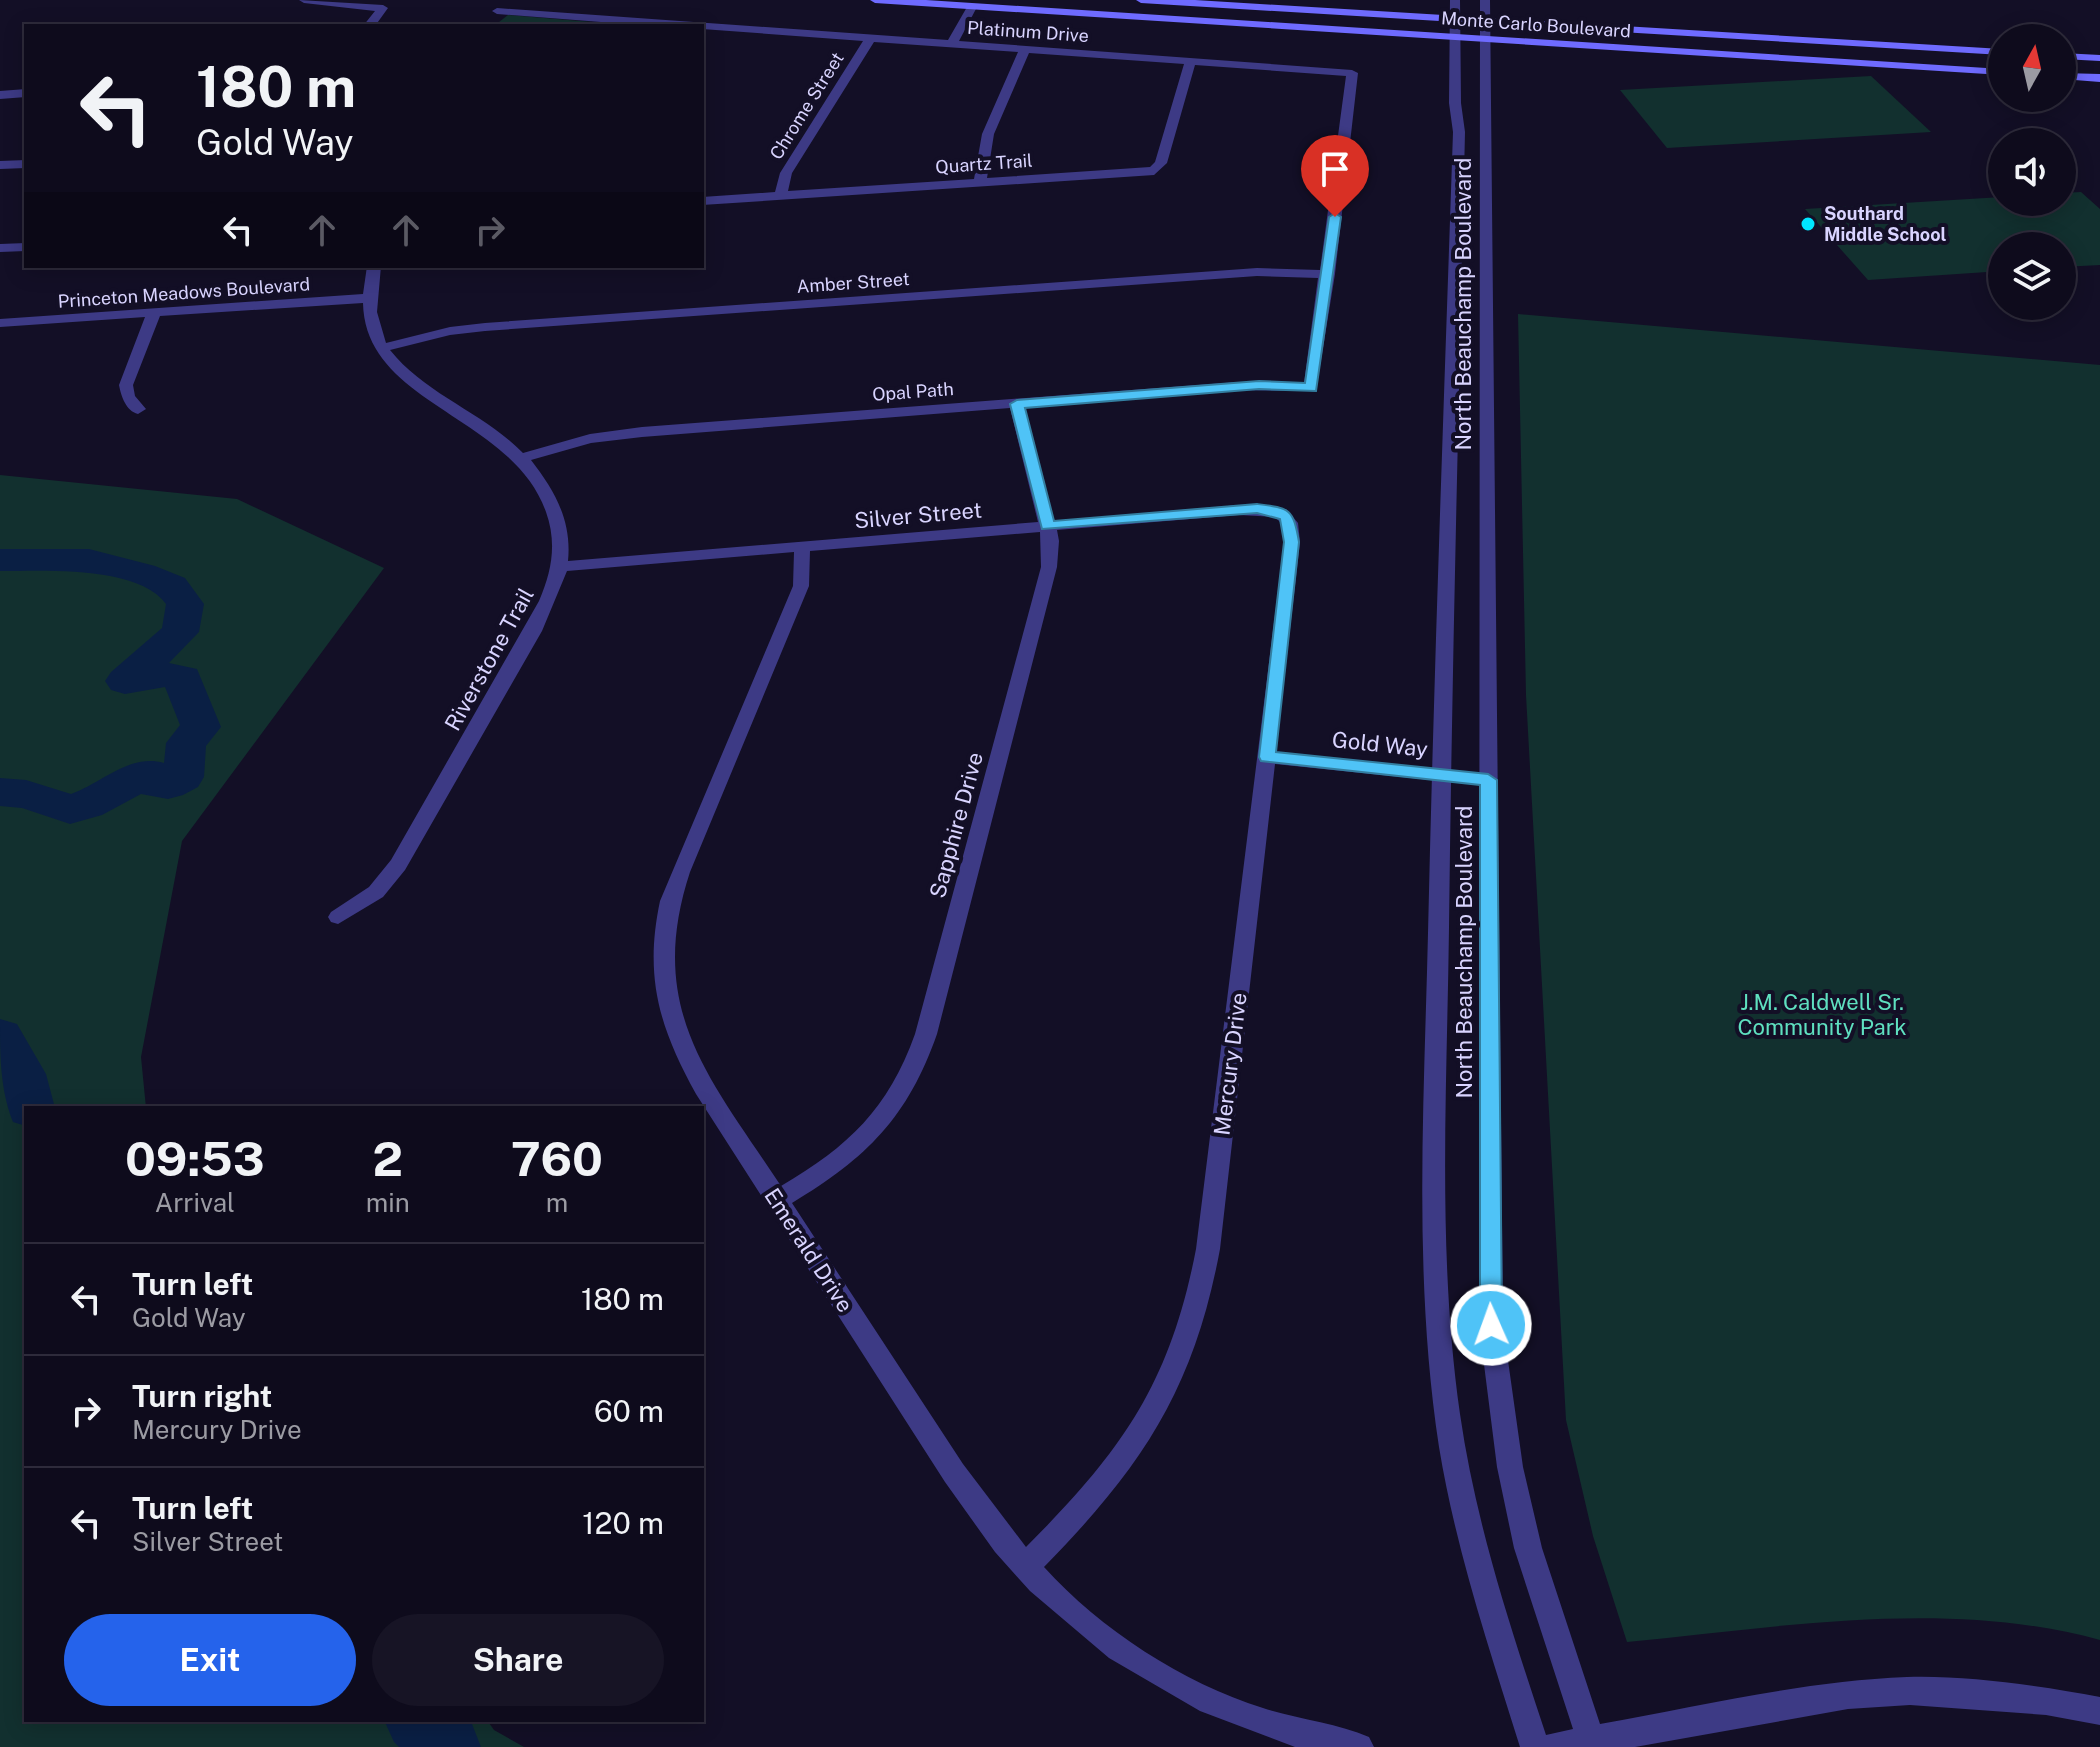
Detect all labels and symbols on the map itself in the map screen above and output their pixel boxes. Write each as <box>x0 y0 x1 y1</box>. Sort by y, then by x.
street label: Monte Carlo Boulevard <box>1440 7 1632 42</box>
street label: Platinum Drive <box>966 17 1090 46</box>
north arrow <box>1988 24 2076 112</box>
street label: Chrome Street <box>765 48 848 163</box>
pin <box>1301 135 1369 217</box>
street label: Quartz Trail <box>935 150 1033 177</box>
street label: North Beauchamp Boulevard <box>1450 158 1476 450</box>
place label: Southard Middle School <box>1824 203 1947 245</box>
marker: Southard Middle School <box>1799 215 1817 233</box>
street label: Amber Street <box>796 268 910 297</box>
street label: Princeton Meadows Boulevard <box>57 273 311 312</box>
street label: Opal Path <box>871 378 954 405</box>
street label: Silver Street <box>853 496 983 534</box>
street label: Riverstone Trail <box>439 583 539 735</box>
street label: Gold Way <box>1331 726 1429 762</box>
street label: Sapphire Drive <box>924 749 988 901</box>
street label: North Beauchamp Boulevard <box>1451 806 1477 1098</box>
park label: J.M. Caldwell Sr. Community Park <box>1737 989 1907 1040</box>
street label: Mercury Drive <box>1208 991 1252 1137</box>
street label: Emerald Drive <box>759 1183 859 1317</box>
position arrow <box>1449 1283 1533 1367</box>

